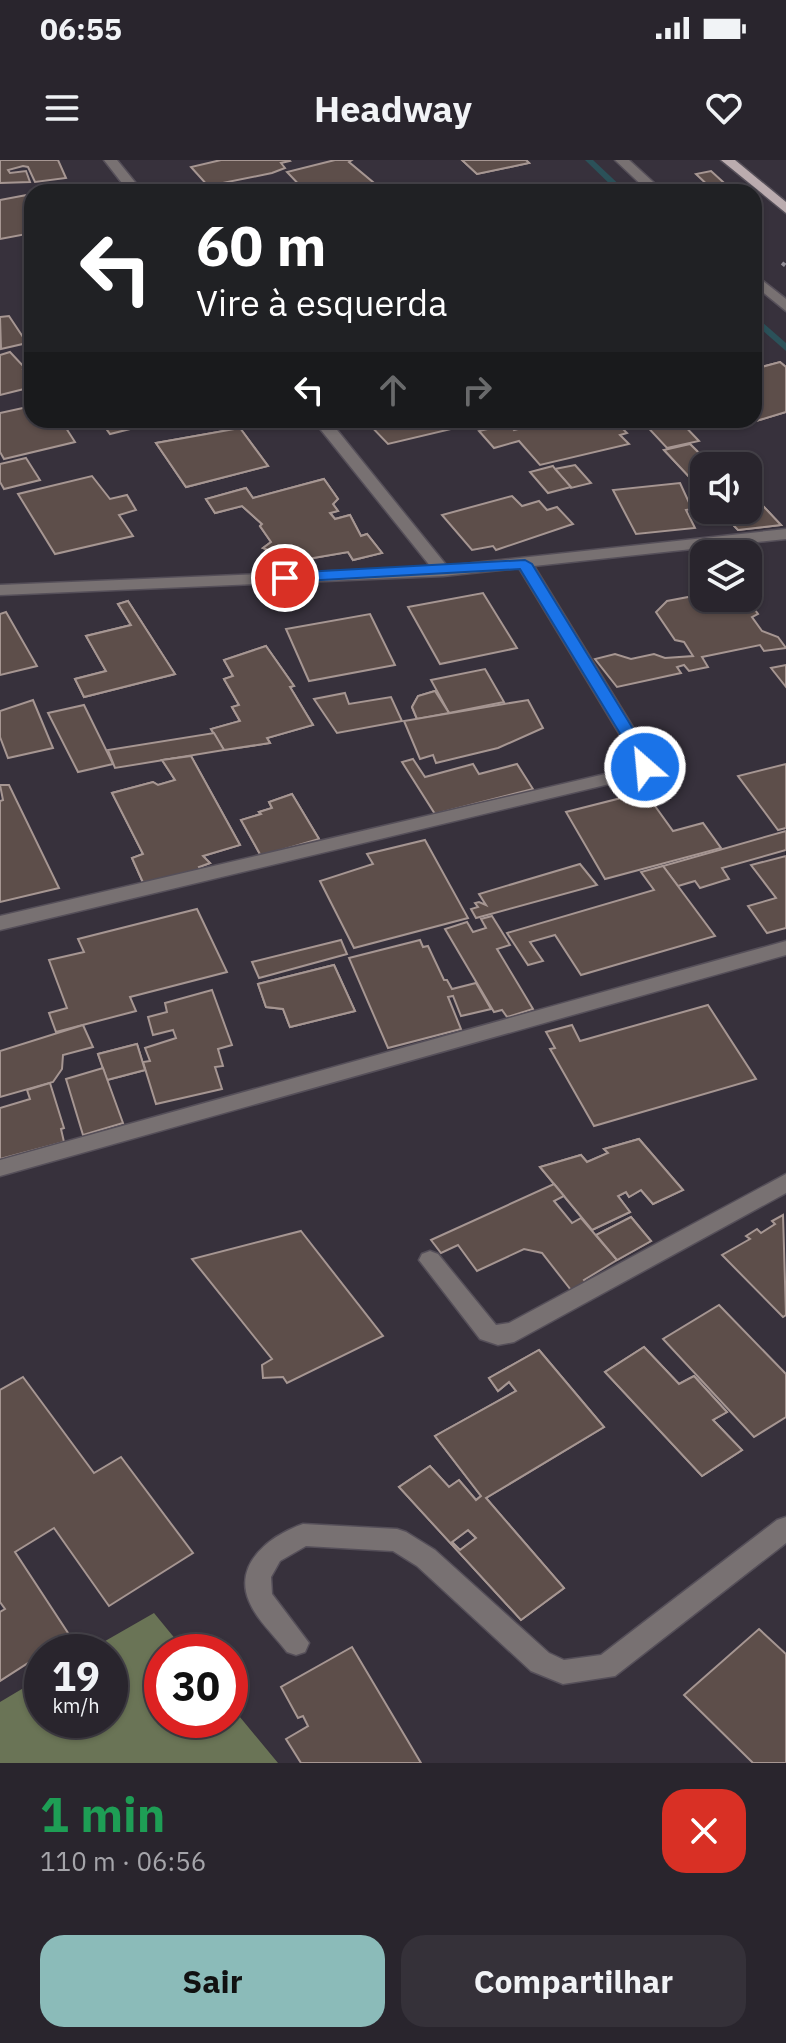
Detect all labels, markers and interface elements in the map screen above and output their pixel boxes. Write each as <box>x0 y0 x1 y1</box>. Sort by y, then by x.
text: 06:55 <box>40 9 122 48</box>
text: Headway <box>314 85 472 132</box>
icon: menu <box>40 86 84 130</box>
icon: heart <box>702 86 746 130</box>
text: 60 m <box>196 209 326 281</box>
icon: left <box>64 216 168 320</box>
text: Vire à esquerda <box>196 279 447 326</box>
icon: left <box>287 368 331 412</box>
icon: ahead <box>371 368 415 412</box>
icon: right <box>455 368 499 412</box>
map controls <box>690 452 762 612</box>
button: sound <box>690 452 762 524</box>
button: layers <box>690 540 762 612</box>
pin <box>251 544 319 612</box>
icon: arrive <box>263 556 307 600</box>
position arrow <box>603 725 687 809</box>
speed limit sign: 30 <box>144 1634 248 1738</box>
text: 19 <box>52 1650 100 1702</box>
text: km/h <box>52 1692 100 1719</box>
text: 1 min <box>40 1783 165 1845</box>
button: close <box>662 1789 746 1873</box>
text: 110 m · 06:56 <box>40 1844 206 1878</box>
button: Sair <box>40 1935 385 2027</box>
button: Compartilhar <box>401 1935 746 2027</box>

